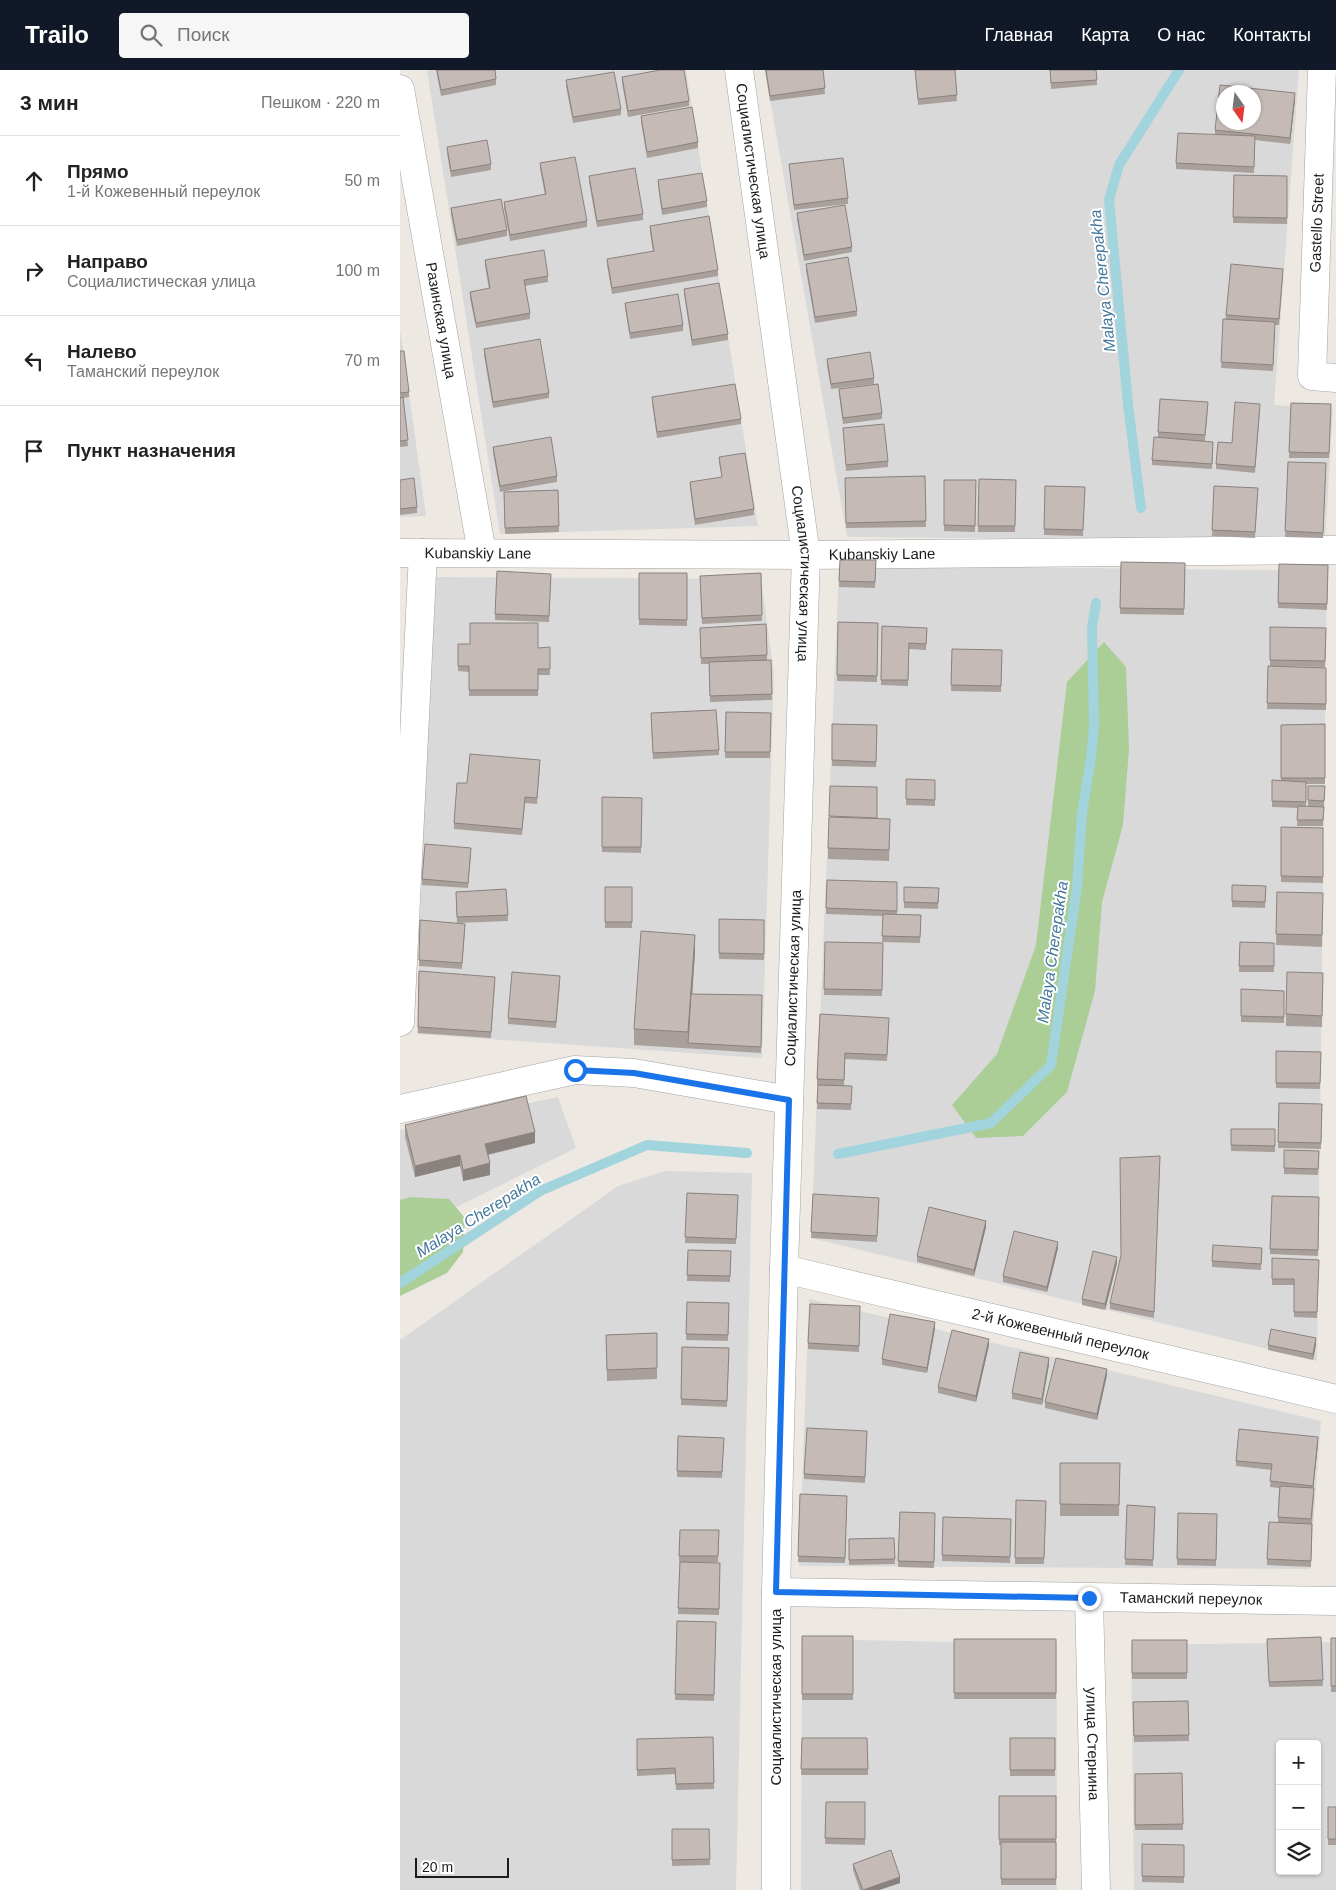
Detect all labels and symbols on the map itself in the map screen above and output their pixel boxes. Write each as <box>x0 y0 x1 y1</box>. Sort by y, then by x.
street label: Социалистическая улица <box>733 82 774 260</box>
north arrow <box>1216 85 1261 130</box>
street label: Gastello Street <box>1306 172 1327 273</box>
water label: Malaya Cherepakha <box>1087 209 1118 353</box>
street label: Разинская улица <box>423 261 460 380</box>
street label: Социалистическая улица <box>788 484 815 663</box>
street label: Kubanskiy Lane <box>425 544 531 562</box>
street label: Kubanskiy Lane <box>829 545 935 563</box>
water label: Malaya Cherepakha <box>1034 880 1071 1024</box>
street label: Социалистическая улица <box>781 889 804 1067</box>
route start <box>564 1059 587 1082</box>
water label: Malaya Cherepakha <box>413 1170 544 1261</box>
street label: 2-й Кожевенный переулок <box>970 1305 1151 1363</box>
route end <box>1078 1587 1101 1610</box>
street label: Таманский переулок <box>1119 1589 1263 1608</box>
street label: Социалистическая улица <box>767 1608 784 1785</box>
street label: улица Стернина <box>1083 1687 1103 1801</box>
scale bar <box>415 1855 509 1878</box>

